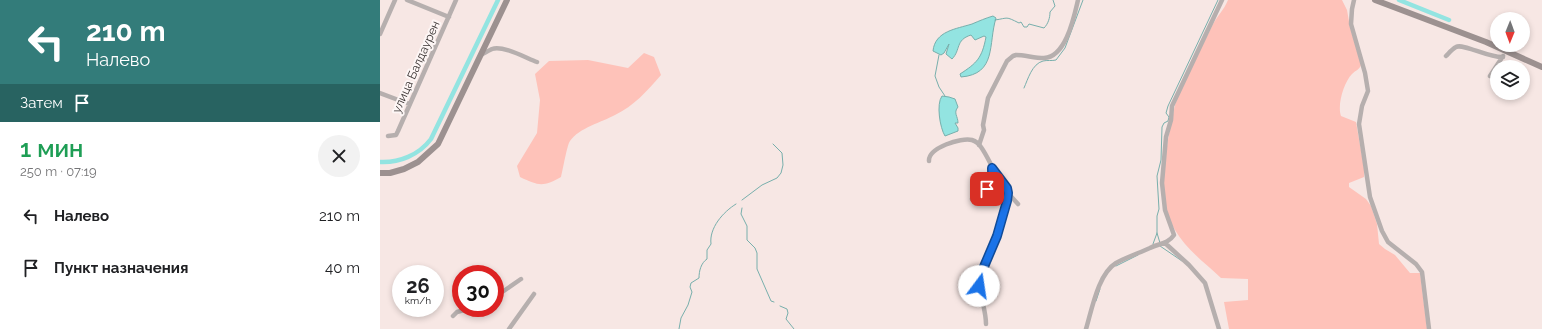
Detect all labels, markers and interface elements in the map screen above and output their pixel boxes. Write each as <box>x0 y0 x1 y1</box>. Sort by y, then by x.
north arrow <box>1490 12 1530 52</box>
map controls <box>1490 12 1530 100</box>
text: 210 m <box>86 15 166 48</box>
icon: left <box>20 16 72 68</box>
street label: улица Балдаурен <box>389 19 443 115</box>
text: Налево <box>86 49 150 70</box>
button: layers <box>1490 60 1530 100</box>
icon: arrive <box>71 92 93 114</box>
text: Затем <box>20 94 63 112</box>
text: 1 мин <box>20 134 83 163</box>
button: close <box>318 135 360 177</box>
text: 250 m · 07:19 <box>20 164 97 179</box>
pin <box>970 172 1004 206</box>
icon: arrive <box>976 178 998 200</box>
icon: left <box>20 205 42 227</box>
text: Налево <box>54 207 109 225</box>
text: 210 m <box>319 207 360 225</box>
icon: arrive <box>20 257 42 279</box>
text: Пункт назначения <box>54 259 188 277</box>
text: 40 m <box>325 259 360 277</box>
speed limit sign: 30 <box>452 265 504 317</box>
position arrow <box>958 265 1000 307</box>
text: 26 <box>406 274 430 298</box>
text: km/h <box>405 295 431 306</box>

